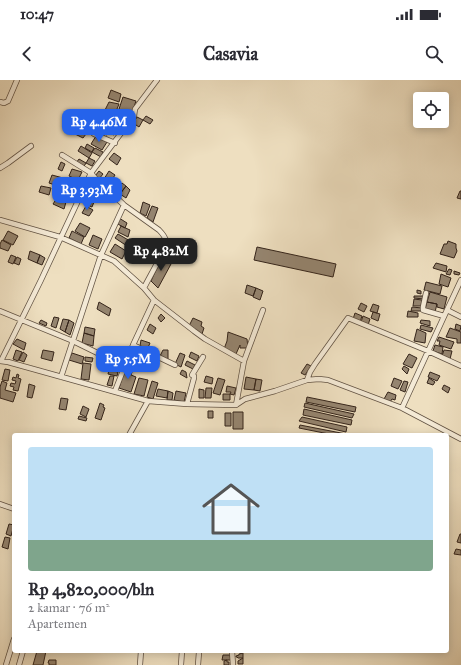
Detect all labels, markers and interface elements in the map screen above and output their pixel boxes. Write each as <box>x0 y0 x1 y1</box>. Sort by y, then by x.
text: 10:47 <box>20 5 54 23</box>
icon: back <box>16 43 38 65</box>
text: Casavia <box>203 43 258 65</box>
icon: search <box>423 43 445 65</box>
map controls <box>413 92 449 128</box>
button: locate <box>413 92 449 128</box>
pin: Rp 4.46M <box>58 109 140 143</box>
text: Rp 4.46M <box>71 114 127 130</box>
pin: Rp 3.93M <box>46 177 128 211</box>
text: Rp 3.93M <box>61 182 113 198</box>
pin: Rp 4.82M <box>120 238 202 272</box>
text: Rp 4.82M <box>133 243 189 259</box>
pin: Rp 5.5M <box>91 346 165 380</box>
text: Rp 5.5M <box>105 351 151 367</box>
icon: home <box>195 473 267 545</box>
text: Rp 4,820,000/bln <box>28 579 154 600</box>
text: 2 kamar · 76 m² <box>28 600 110 616</box>
text: Apartemen <box>28 616 87 632</box>

